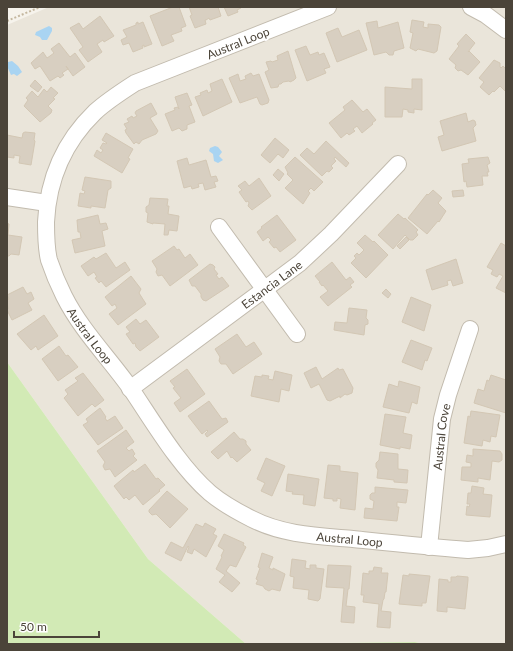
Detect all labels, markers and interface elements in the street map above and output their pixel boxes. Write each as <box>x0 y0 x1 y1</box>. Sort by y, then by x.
street label: Austral Loop <box>204 24 272 62</box>
street label: Estancia Lane <box>238 257 305 312</box>
street label: Austral Loop <box>64 305 116 367</box>
street label: Austral Cove <box>429 402 453 471</box>
street label: Austral Loop <box>316 528 384 550</box>
scale bar <box>14 613 99 639</box>
text: 50 m <box>20 619 47 634</box>

